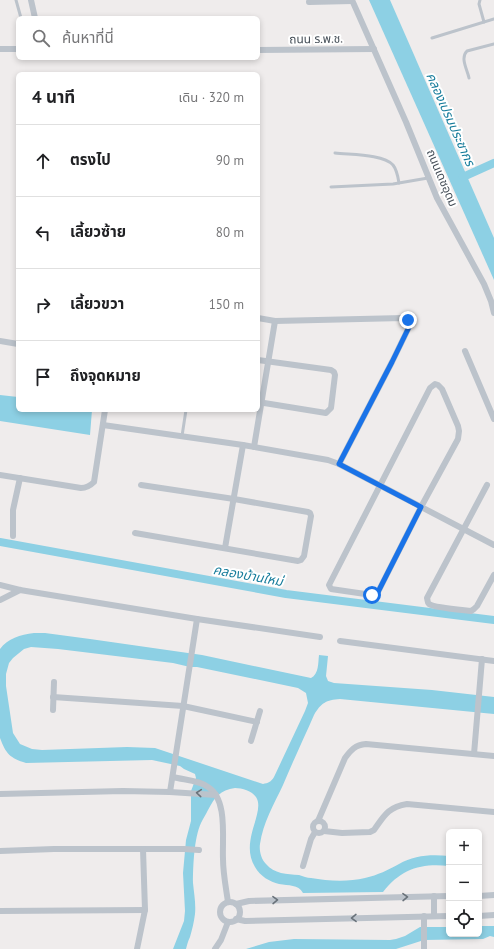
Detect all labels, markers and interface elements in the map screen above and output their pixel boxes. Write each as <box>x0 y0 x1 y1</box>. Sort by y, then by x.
search box <box>16 16 260 60</box>
icon: search <box>30 27 52 49</box>
text: ค้นหาที่นี่ <box>62 28 114 47</box>
street label: ถนน ร.พ.ช. <box>289 31 343 46</box>
water label: คลองเปรมประชากร <box>422 70 480 170</box>
text: 4 นาที <box>32 86 75 108</box>
text: เดิน · 320 m <box>179 89 244 106</box>
street label: ถนนเดชอุดม <box>424 147 461 209</box>
icon: ahead <box>32 150 54 172</box>
text: ตรงไป <box>70 150 111 169</box>
text: 90 m <box>216 152 244 169</box>
icon: left <box>32 222 54 244</box>
text: เลี้ยวซ้าย <box>70 222 126 241</box>
text: 80 m <box>216 224 244 241</box>
icon: right <box>32 294 54 316</box>
text: เลี้ยวขวา <box>70 294 124 313</box>
text: 150 m <box>209 296 244 313</box>
route end <box>399 311 417 329</box>
icon: arrive <box>32 366 54 388</box>
text: ถึงจุดหมาย <box>70 366 141 385</box>
water label: คลองบ้านใหม่ <box>212 561 286 590</box>
route start <box>363 586 381 604</box>
one-way arrow <box>196 789 202 798</box>
map controls <box>446 829 482 937</box>
button: + <box>446 829 482 865</box>
button: − <box>446 865 482 901</box>
one-way arrow <box>402 893 408 901</box>
one-way arrow <box>272 896 278 905</box>
button: locate <box>446 901 482 937</box>
one-way arrow <box>351 914 357 922</box>

